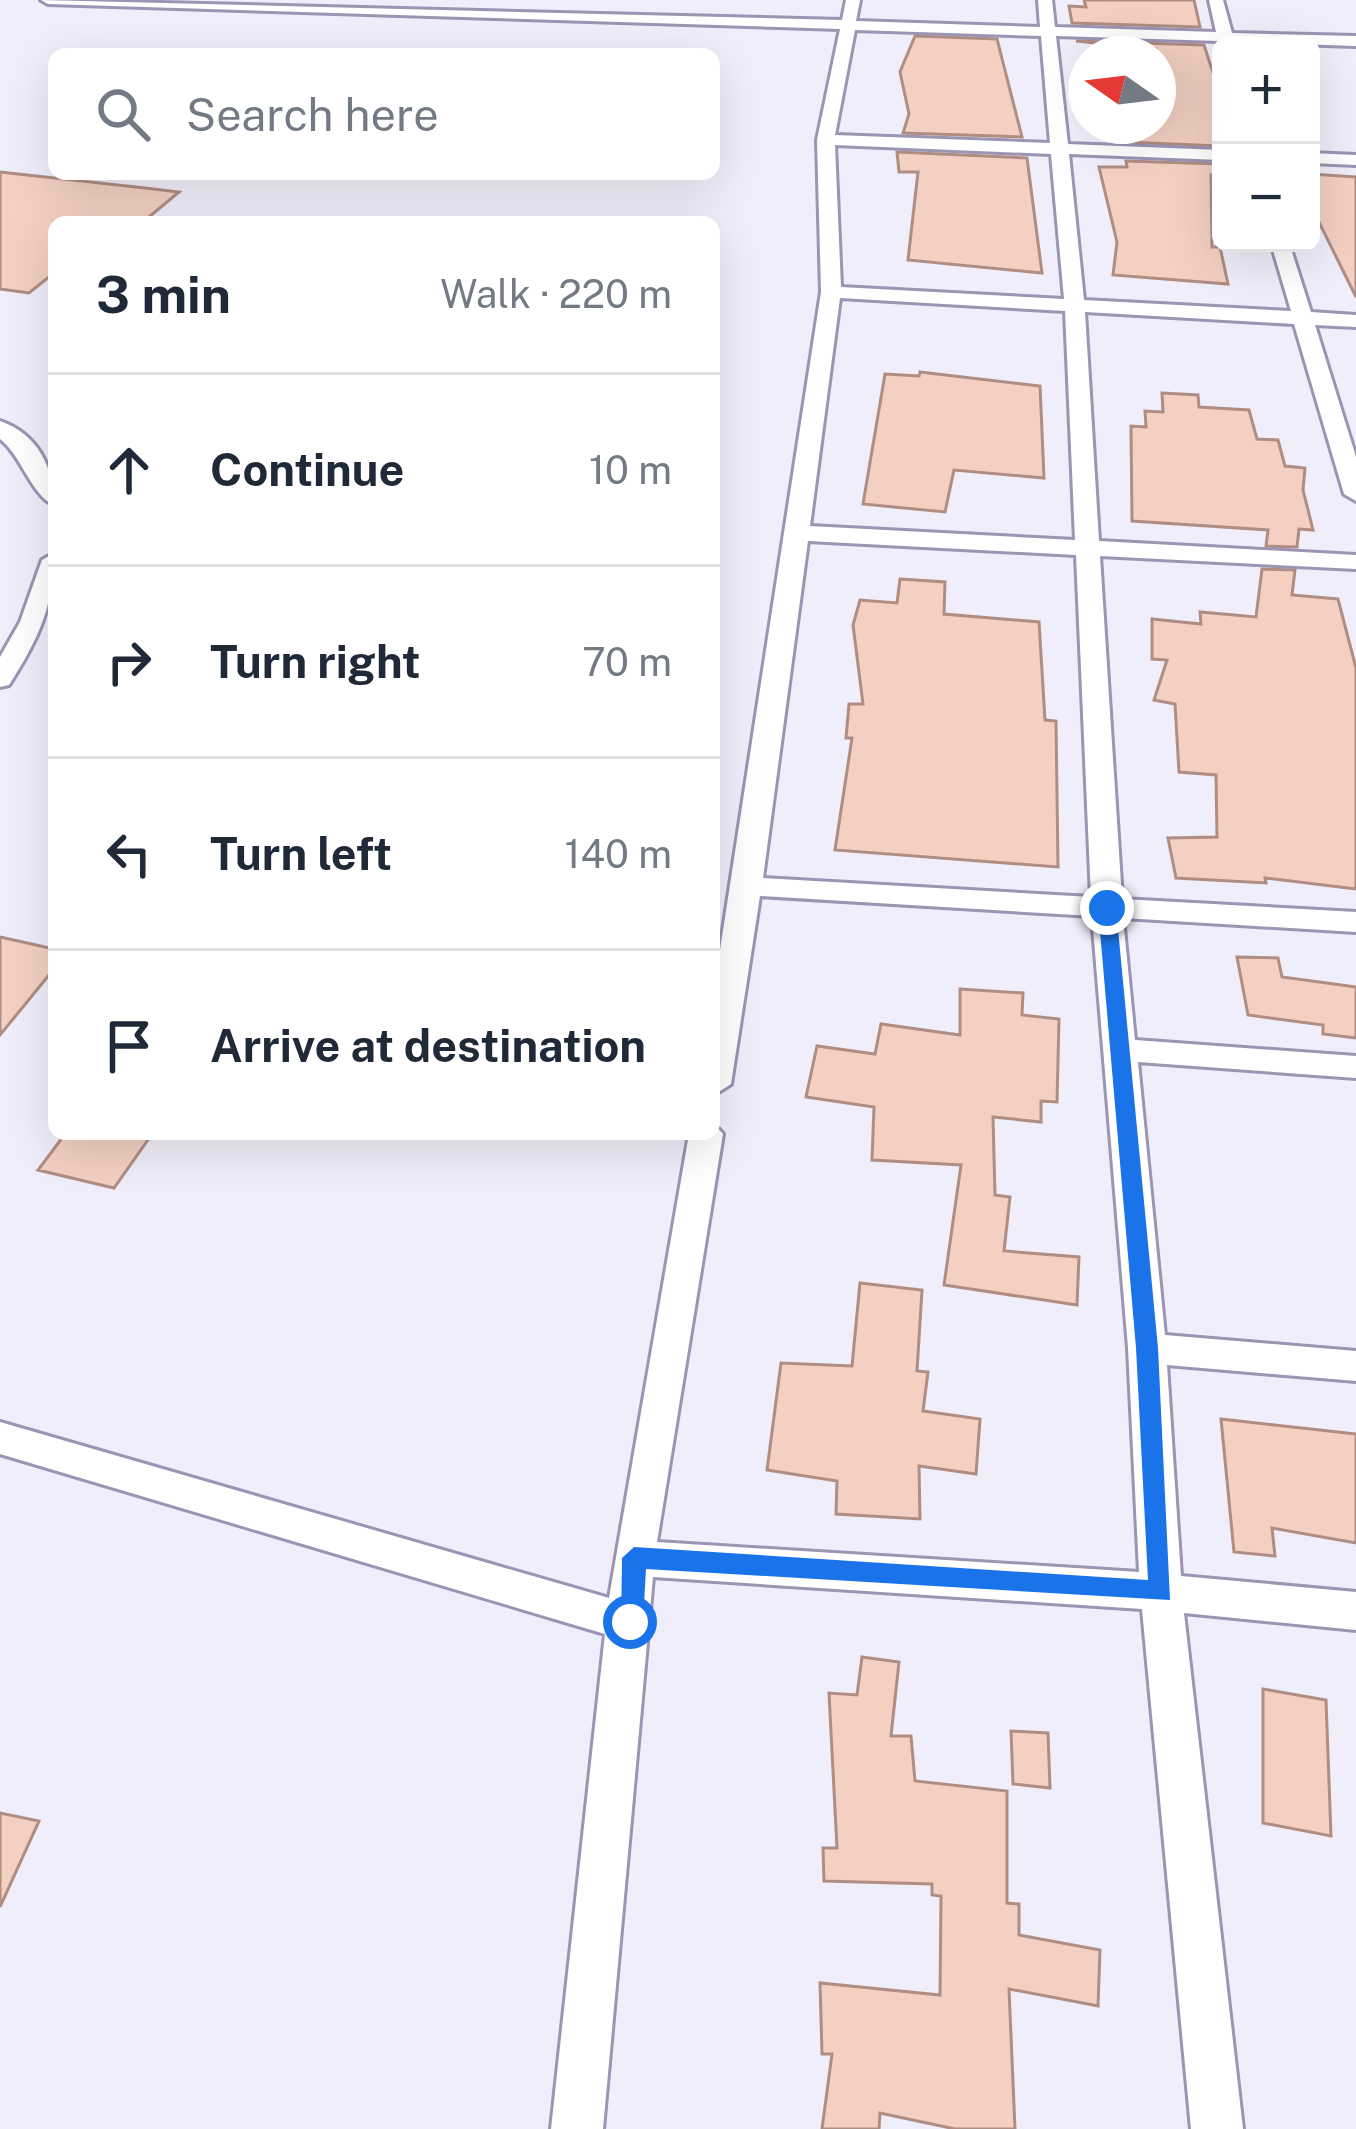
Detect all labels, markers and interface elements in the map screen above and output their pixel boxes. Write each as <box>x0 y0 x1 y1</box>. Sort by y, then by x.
north arrow <box>1068 36 1176 144</box>
map controls <box>1212 36 1320 252</box>
button: + <box>1212 36 1320 144</box>
search box <box>48 48 720 180</box>
icon: search <box>90 81 156 147</box>
text: Search here <box>186 88 439 141</box>
button: − <box>1212 144 1320 252</box>
text: 3 min <box>96 265 231 324</box>
text: Walk · 220 m <box>440 271 672 317</box>
icon: ahead <box>96 437 162 503</box>
text: Continue <box>210 443 404 496</box>
text: 10 m <box>589 447 672 493</box>
icon: right <box>96 629 162 695</box>
text: Turn right <box>210 635 421 688</box>
text: 70 m <box>582 639 672 685</box>
icon: left <box>96 821 162 887</box>
text: Turn left <box>210 827 392 880</box>
text: 140 m <box>565 831 672 877</box>
route end <box>1080 881 1134 935</box>
icon: arrive <box>96 1013 162 1079</box>
text: Arrive at destination <box>210 1019 646 1072</box>
route start <box>603 1595 657 1649</box>

